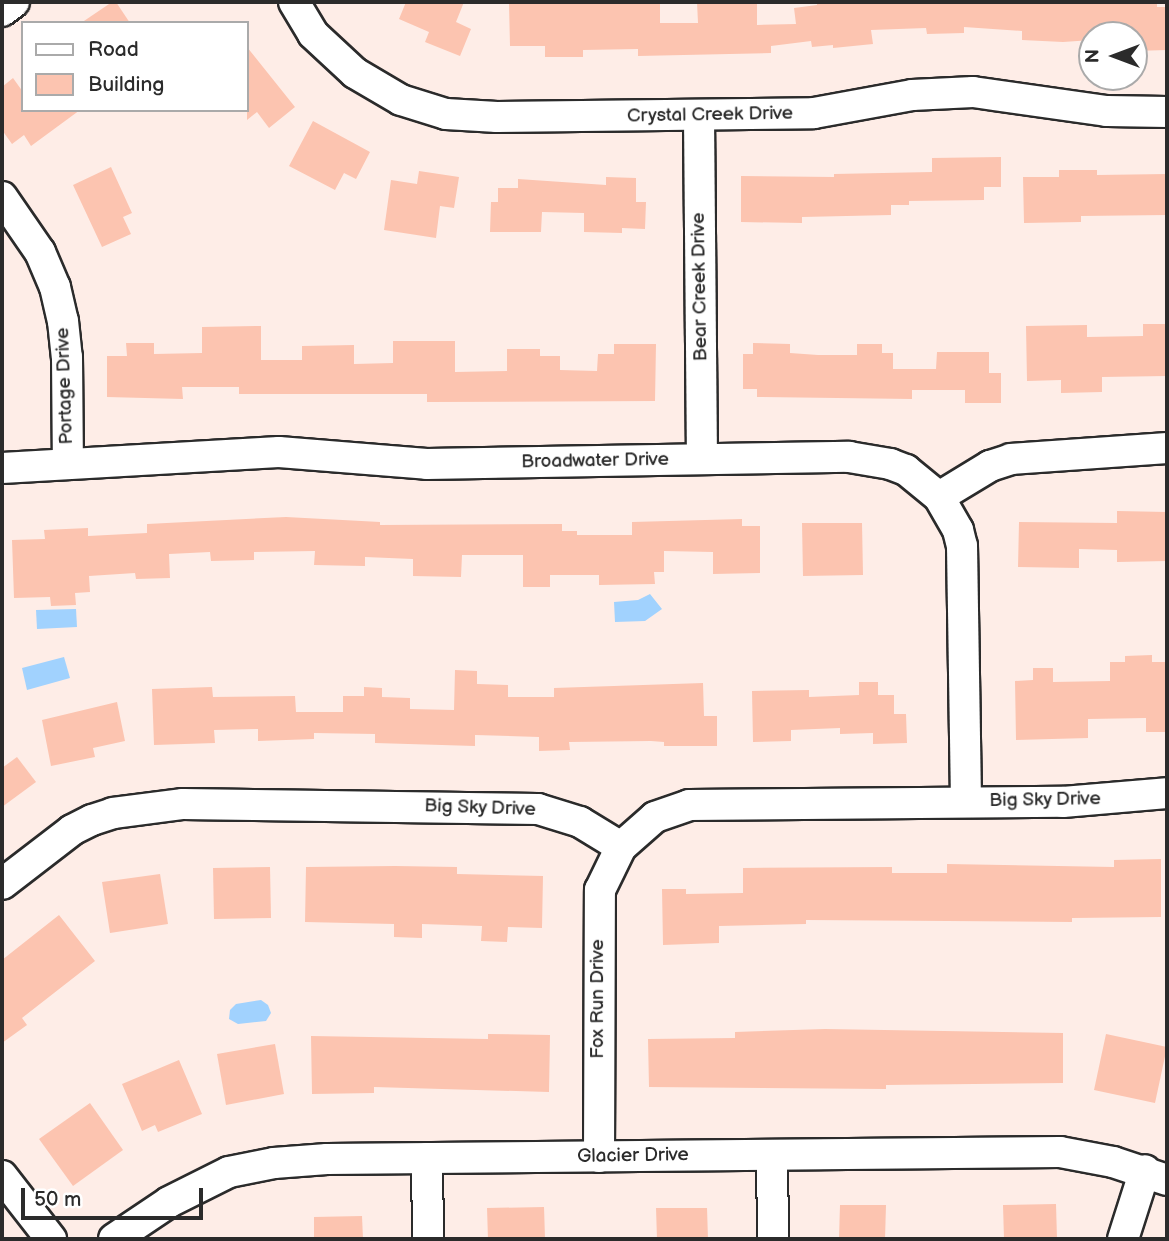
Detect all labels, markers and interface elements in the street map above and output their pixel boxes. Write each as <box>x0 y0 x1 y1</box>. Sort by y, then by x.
legend <box>21 21 248 112</box>
north arrow <box>1078 21 1148 91</box>
text: Road <box>88 37 139 62</box>
text: N <box>1082 49 1105 63</box>
text: Building <box>88 72 164 97</box>
street label: Crystal Creek Drive <box>627 102 793 128</box>
street label: Bear Creek Drive <box>687 212 713 362</box>
street label: Portage Drive <box>52 327 78 445</box>
street label: Broadwater Drive <box>521 448 669 474</box>
street label: Big Sky Drive <box>988 788 1102 812</box>
street label: Big Sky Drive <box>423 795 537 821</box>
street label: Fox Run Drive <box>587 939 609 1059</box>
street label: Glacier Drive <box>577 1144 689 1168</box>
scale bar <box>24 1174 206 1218</box>
text: 50 m <box>34 1187 81 1212</box>

